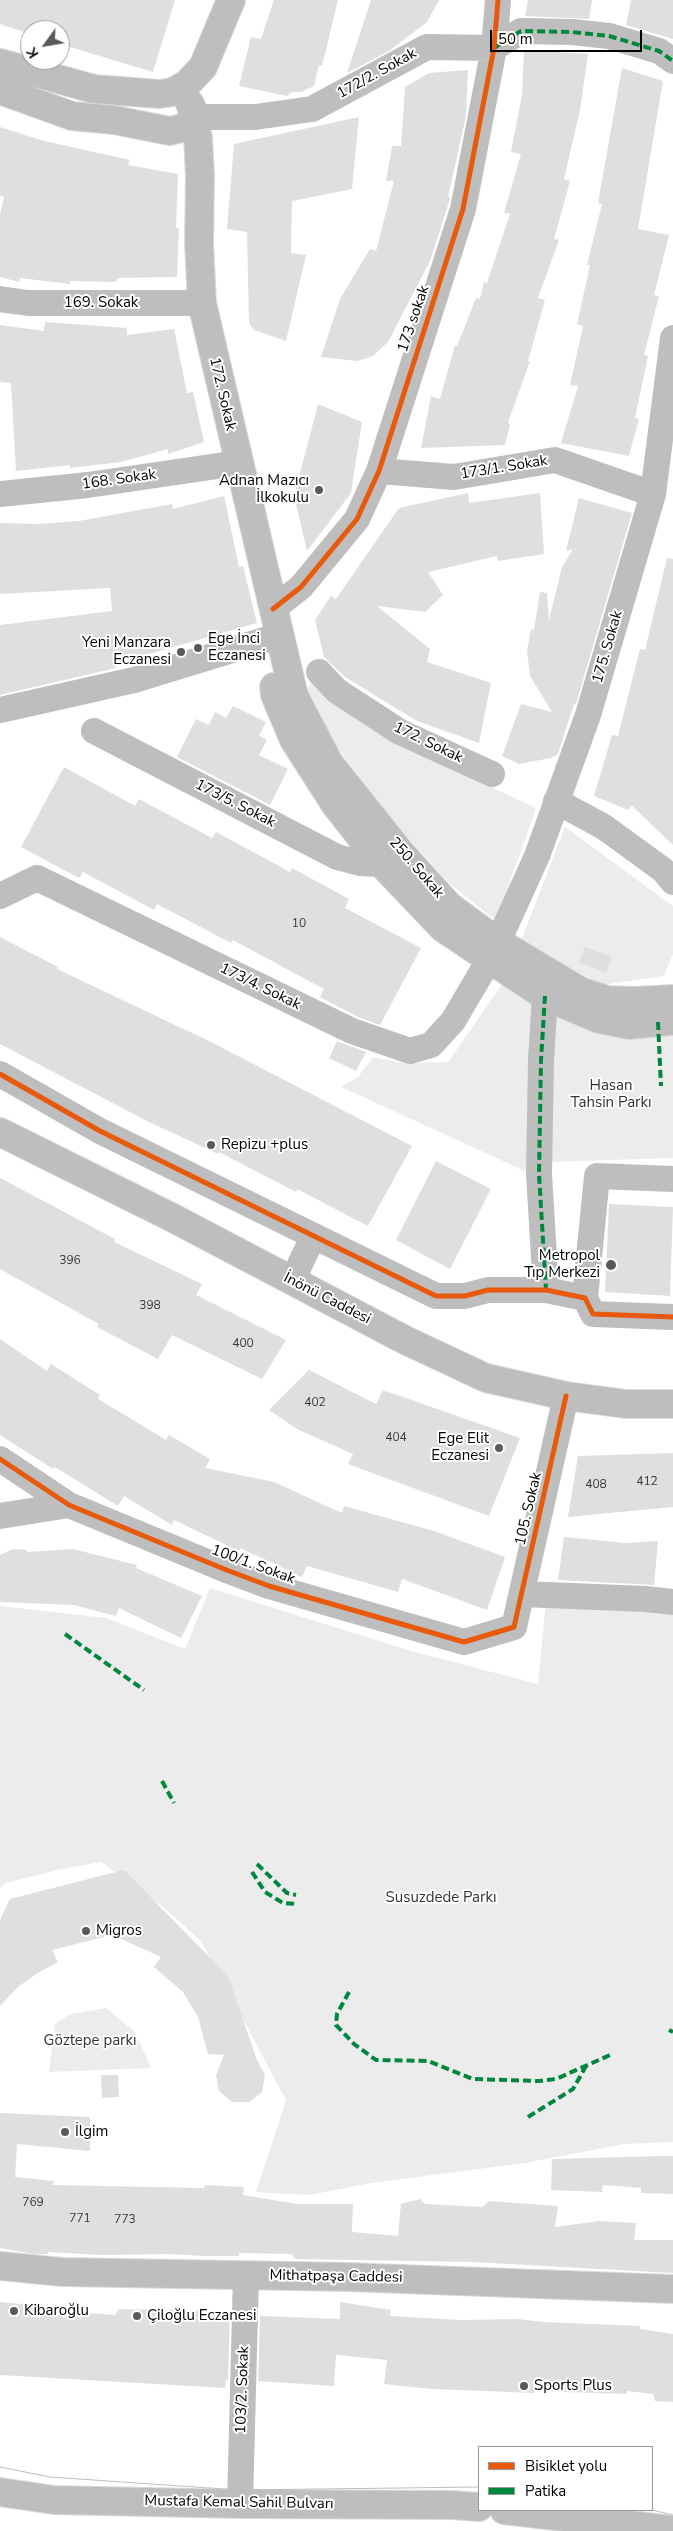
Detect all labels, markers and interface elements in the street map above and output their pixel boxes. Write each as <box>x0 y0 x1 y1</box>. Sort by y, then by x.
north arrow <box>20 20 70 70</box>
scale bar <box>493 20 646 52</box>
text: 50 m <box>498 29 533 49</box>
text: K <box>22 44 43 62</box>
street label: 172/2. Sokak <box>334 45 420 103</box>
street label: 173 sokak <box>394 283 434 355</box>
street label: 169. Sokak <box>64 294 138 312</box>
street label: 172. Sokak <box>205 356 239 432</box>
street label: 173/1. Sokak <box>459 452 549 484</box>
street label: 168. Sokak <box>81 466 157 494</box>
place label: Adnan Mazıcı İlkokulu <box>219 472 309 507</box>
marker: Adnan Mazıcı İlkokulu <box>313 484 325 496</box>
street label: 175. Sokak <box>589 609 627 685</box>
place label: Ege İnci Eczanesi <box>208 630 266 665</box>
place label: Yeni Manzara Eczanesi <box>82 634 171 669</box>
marker: Ege İnci Eczanesi <box>192 642 204 654</box>
marker: Yeni Manzara Eczanesi <box>175 646 187 658</box>
street label: 172. Sokak <box>390 719 466 767</box>
street label: 173/5. Sokak <box>192 776 278 832</box>
street label: 250. Sokak <box>385 834 447 902</box>
house number: 10 <box>292 917 306 931</box>
street label: 173/4. Sokak <box>217 960 303 1014</box>
park label: Hasan Tahsin Parkı <box>571 1077 651 1112</box>
place label: Repizu +plus <box>221 1136 308 1154</box>
marker: Repizu +plus <box>205 1139 217 1151</box>
place label: Metropol Tıp Merkezi <box>524 1247 600 1282</box>
house number: 396 <box>59 1254 81 1268</box>
marker: Metropol Tıp Merkezi <box>604 1258 618 1272</box>
street label: İnönü Caddesi <box>280 1269 374 1329</box>
house number: 398 <box>139 1299 161 1313</box>
house number: 400 <box>232 1337 254 1351</box>
house number: 402 <box>304 1396 326 1410</box>
place label: Ege Elit Eczanesi <box>431 1430 489 1465</box>
house number: 404 <box>385 1431 407 1445</box>
marker: Ege Elit Eczanesi <box>493 1442 505 1454</box>
street label: 105. Sokak <box>512 1471 546 1547</box>
house number: 412 <box>636 1475 658 1489</box>
house number: 408 <box>585 1478 607 1492</box>
street label: 100/1. Sokak <box>209 1542 297 1588</box>
park label: Susuzdede Parkı <box>386 1889 496 1907</box>
place label: Migros <box>96 1922 142 1940</box>
marker: Migros <box>80 1925 92 1937</box>
park label: Göztepe parkı <box>44 2032 136 2050</box>
place label: İlgim <box>75 2123 108 2141</box>
marker: İlgim <box>59 2126 71 2138</box>
house number: 769 <box>22 2196 44 2210</box>
house number: 771 <box>69 2212 91 2226</box>
house number: 773 <box>114 2213 136 2227</box>
street label: Mithatpaşa Caddesi <box>269 2267 403 2287</box>
place label: Kibaroğlu <box>24 2302 89 2320</box>
marker: Kibaroğlu <box>8 2305 20 2317</box>
place label: Çiloğlu Eczanesi <box>147 2307 256 2325</box>
marker: Çiloğlu Eczanesi <box>131 2310 143 2322</box>
street label: 103/2. Sokak <box>232 2346 254 2434</box>
place label: Sports Plus <box>534 2377 612 2395</box>
marker: Sports Plus <box>518 2380 530 2392</box>
legend <box>478 2446 653 2511</box>
text: Bisiklet yolu <box>525 2456 607 2476</box>
text: Patika <box>525 2481 566 2501</box>
street label: Mustafa Kemal Sahil Bulvarı <box>144 2492 334 2514</box>

